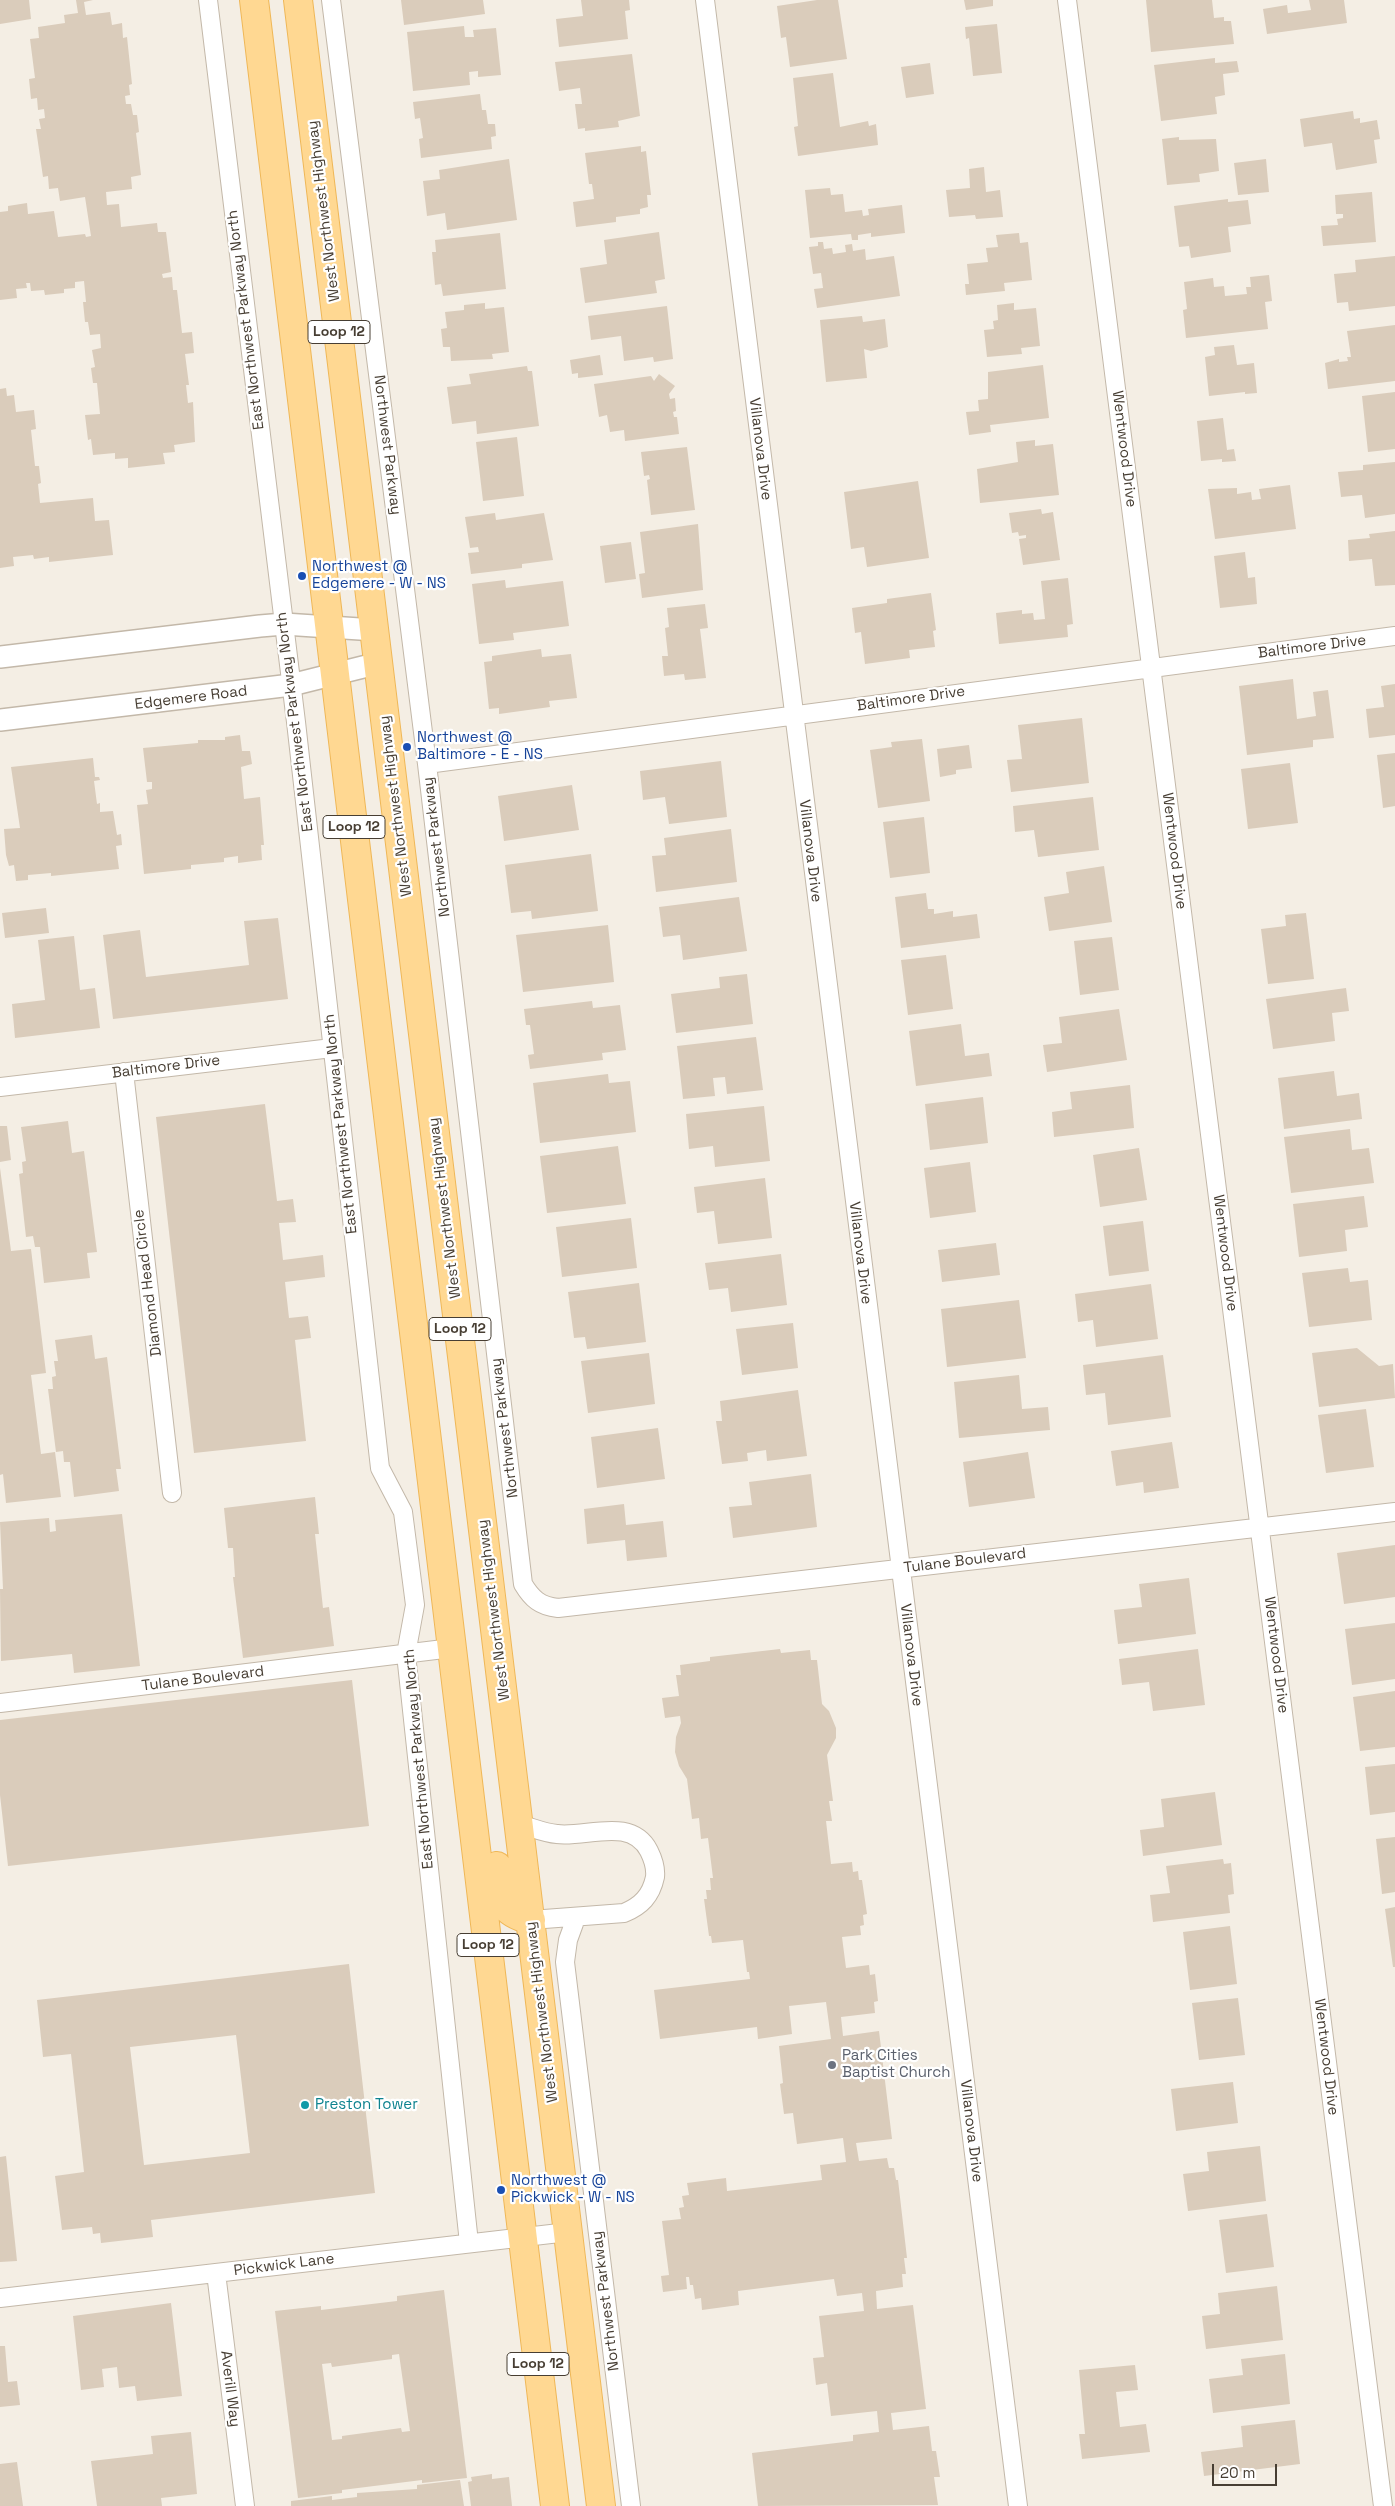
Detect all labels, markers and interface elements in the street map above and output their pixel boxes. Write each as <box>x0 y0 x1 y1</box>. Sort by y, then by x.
street label: West Northwest Highway <box>304 119 344 303</box>
street label: East Northwest Parkway North <box>224 209 268 431</box>
road number: Loop 12 <box>308 321 370 344</box>
street label: Northwest Parkway <box>369 374 405 516</box>
street label: Wentwood Drive <box>1108 390 1140 508</box>
street label: Villanova Drive <box>745 397 775 501</box>
place label: Northwest @ Edgemere - W - NS <box>312 558 446 593</box>
marker: Northwest @ Edgemere - W - NS <box>296 570 308 582</box>
street label: East Northwest Parkway North <box>273 611 317 833</box>
street label: Baltimore Drive <box>1257 631 1367 663</box>
street label: Edgemere Road <box>134 682 248 714</box>
street label: Baltimore Drive <box>856 683 966 715</box>
street label: West Northwest Highway <box>376 714 416 898</box>
place label: Northwest @ Baltimore - E - NS <box>417 729 543 764</box>
marker: Northwest @ Baltimore - E - NS <box>401 741 413 753</box>
street label: Northwest Parkway <box>419 776 455 918</box>
street label: Wentwood Drive <box>1158 792 1190 910</box>
street label: Villanova Drive <box>795 799 825 903</box>
road number: Loop 12 <box>323 816 385 839</box>
street label: East Northwest Parkway North <box>320 1013 362 1235</box>
street label: Baltimore Drive <box>111 1051 221 1083</box>
street label: West Northwest Highway <box>425 1116 465 1300</box>
street label: Wentwood Drive <box>1209 1194 1241 1312</box>
street label: Villanova Drive <box>845 1201 875 1305</box>
street label: Diamond Head Circle <box>130 1208 166 1358</box>
road number: Loop 12 <box>429 1318 491 1340</box>
street label: Northwest Parkway <box>487 1357 523 1499</box>
street label: West Northwest Highway <box>474 1518 514 1702</box>
street label: Tulane Boulevard <box>903 1545 1027 1577</box>
street label: Wentwood Drive <box>1260 1596 1292 1714</box>
street label: Villanova Drive <box>896 1603 926 1707</box>
street label: East Northwest Parkway North <box>400 1648 438 1870</box>
street label: Tulane Boulevard <box>141 1663 265 1695</box>
street label: West Northwest Highway <box>522 1920 562 2104</box>
road number: Loop 12 <box>457 1934 519 1956</box>
street label: Wentwood Drive <box>1310 1998 1342 2116</box>
place label: Park Cities Baptist Church <box>842 2047 950 2082</box>
marker: Park Cities Baptist Church <box>826 2059 838 2071</box>
street label: Villanova Drive <box>956 2079 986 2183</box>
place label: Preston Tower <box>315 2096 418 2114</box>
marker: Preston Tower <box>299 2099 311 2111</box>
place label: Northwest @ Pickwick - W - NS <box>511 2172 635 2207</box>
marker: Northwest @ Pickwick - W - NS <box>495 2184 507 2196</box>
street label: Northwest Parkway <box>588 2230 624 2372</box>
street label: Pickwick Lane <box>233 2250 335 2280</box>
street label: Averill Way <box>216 2350 244 2428</box>
road number: Loop 12 <box>507 2352 569 2376</box>
scale bar <box>1215 2454 1280 2486</box>
text: 20 m <box>1220 2463 1255 2482</box>

